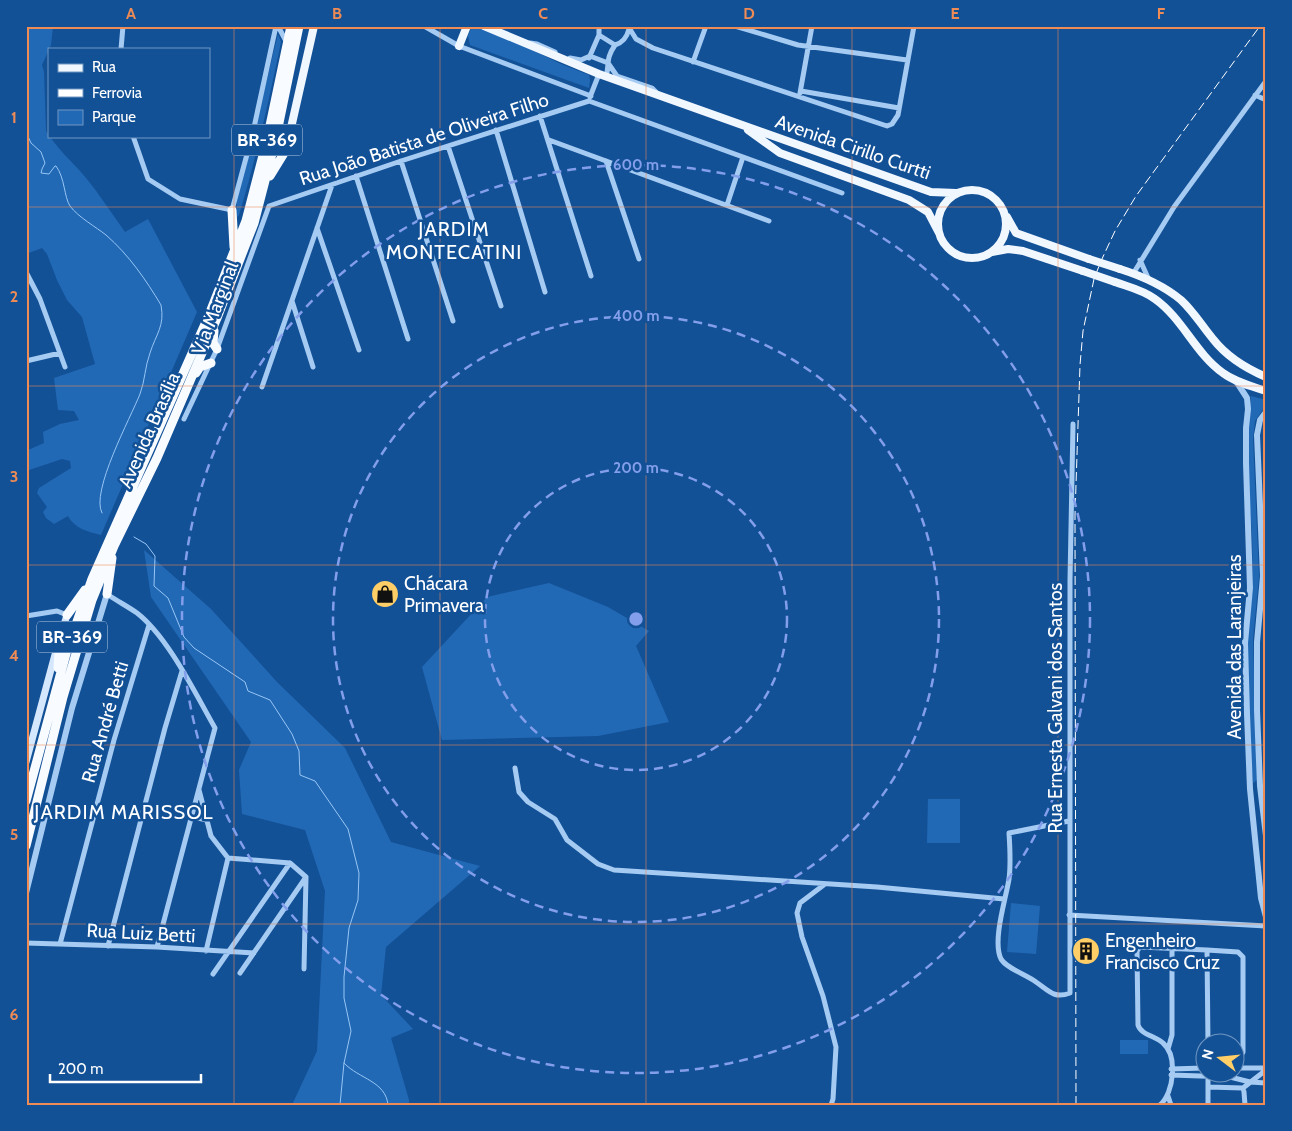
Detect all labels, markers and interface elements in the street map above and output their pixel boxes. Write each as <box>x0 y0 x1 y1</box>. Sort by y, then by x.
text: A <box>126 4 136 23</box>
text: B <box>332 4 342 23</box>
text: C <box>538 4 548 23</box>
text: D <box>743 4 755 23</box>
text: E <box>950 4 960 23</box>
text: F <box>1157 4 1166 23</box>
legend <box>48 48 210 138</box>
text: Rua <box>92 58 117 76</box>
text: Ferrovia <box>92 84 143 102</box>
street label: Rua João Batista de Oliveira Filho <box>296 88 552 190</box>
text: 1 <box>11 108 17 127</box>
text: Parque <box>92 108 136 126</box>
street label: Avenida Cirillo Curtti <box>772 110 934 184</box>
road number: BR-369 <box>232 124 302 156</box>
text: 600 m <box>613 156 659 174</box>
district label: JARDIM MONTECATINI <box>386 217 522 264</box>
street label: Via Marginal <box>187 258 244 358</box>
text: 2 <box>10 287 18 306</box>
text: 400 m <box>613 307 659 325</box>
street label: Avenida Brasília <box>113 369 185 491</box>
text: 200 m <box>613 459 659 477</box>
text: 3 <box>10 467 18 486</box>
street label: Avenida das Laranjeiras <box>1223 554 1246 740</box>
place label: Chácara Primavera <box>404 572 484 617</box>
shop icon: Chácara Primavera <box>370 579 400 609</box>
street label: Rua Ernesta Galvani dos Santos <box>1044 582 1067 833</box>
centre of rings <box>627 610 645 628</box>
road number: BR-369 <box>37 622 107 652</box>
text: 4 <box>9 646 19 665</box>
street label: Rua André Betti <box>77 659 133 785</box>
district label: JARDIM MARISSOL <box>33 800 214 824</box>
text: 5 <box>10 825 18 844</box>
street label: Rua Luiz Betti <box>86 919 196 947</box>
place label: Engenheiro Francisco Cruz <box>1105 929 1220 974</box>
building icon: Engenheiro Francisco Cruz <box>1071 936 1101 966</box>
text: 6 <box>10 1005 19 1024</box>
north arrow <box>1194 1034 1244 1084</box>
text: N <box>1197 1047 1218 1062</box>
scale bar <box>50 1051 201 1083</box>
text: 200 m <box>58 1060 103 1078</box>

